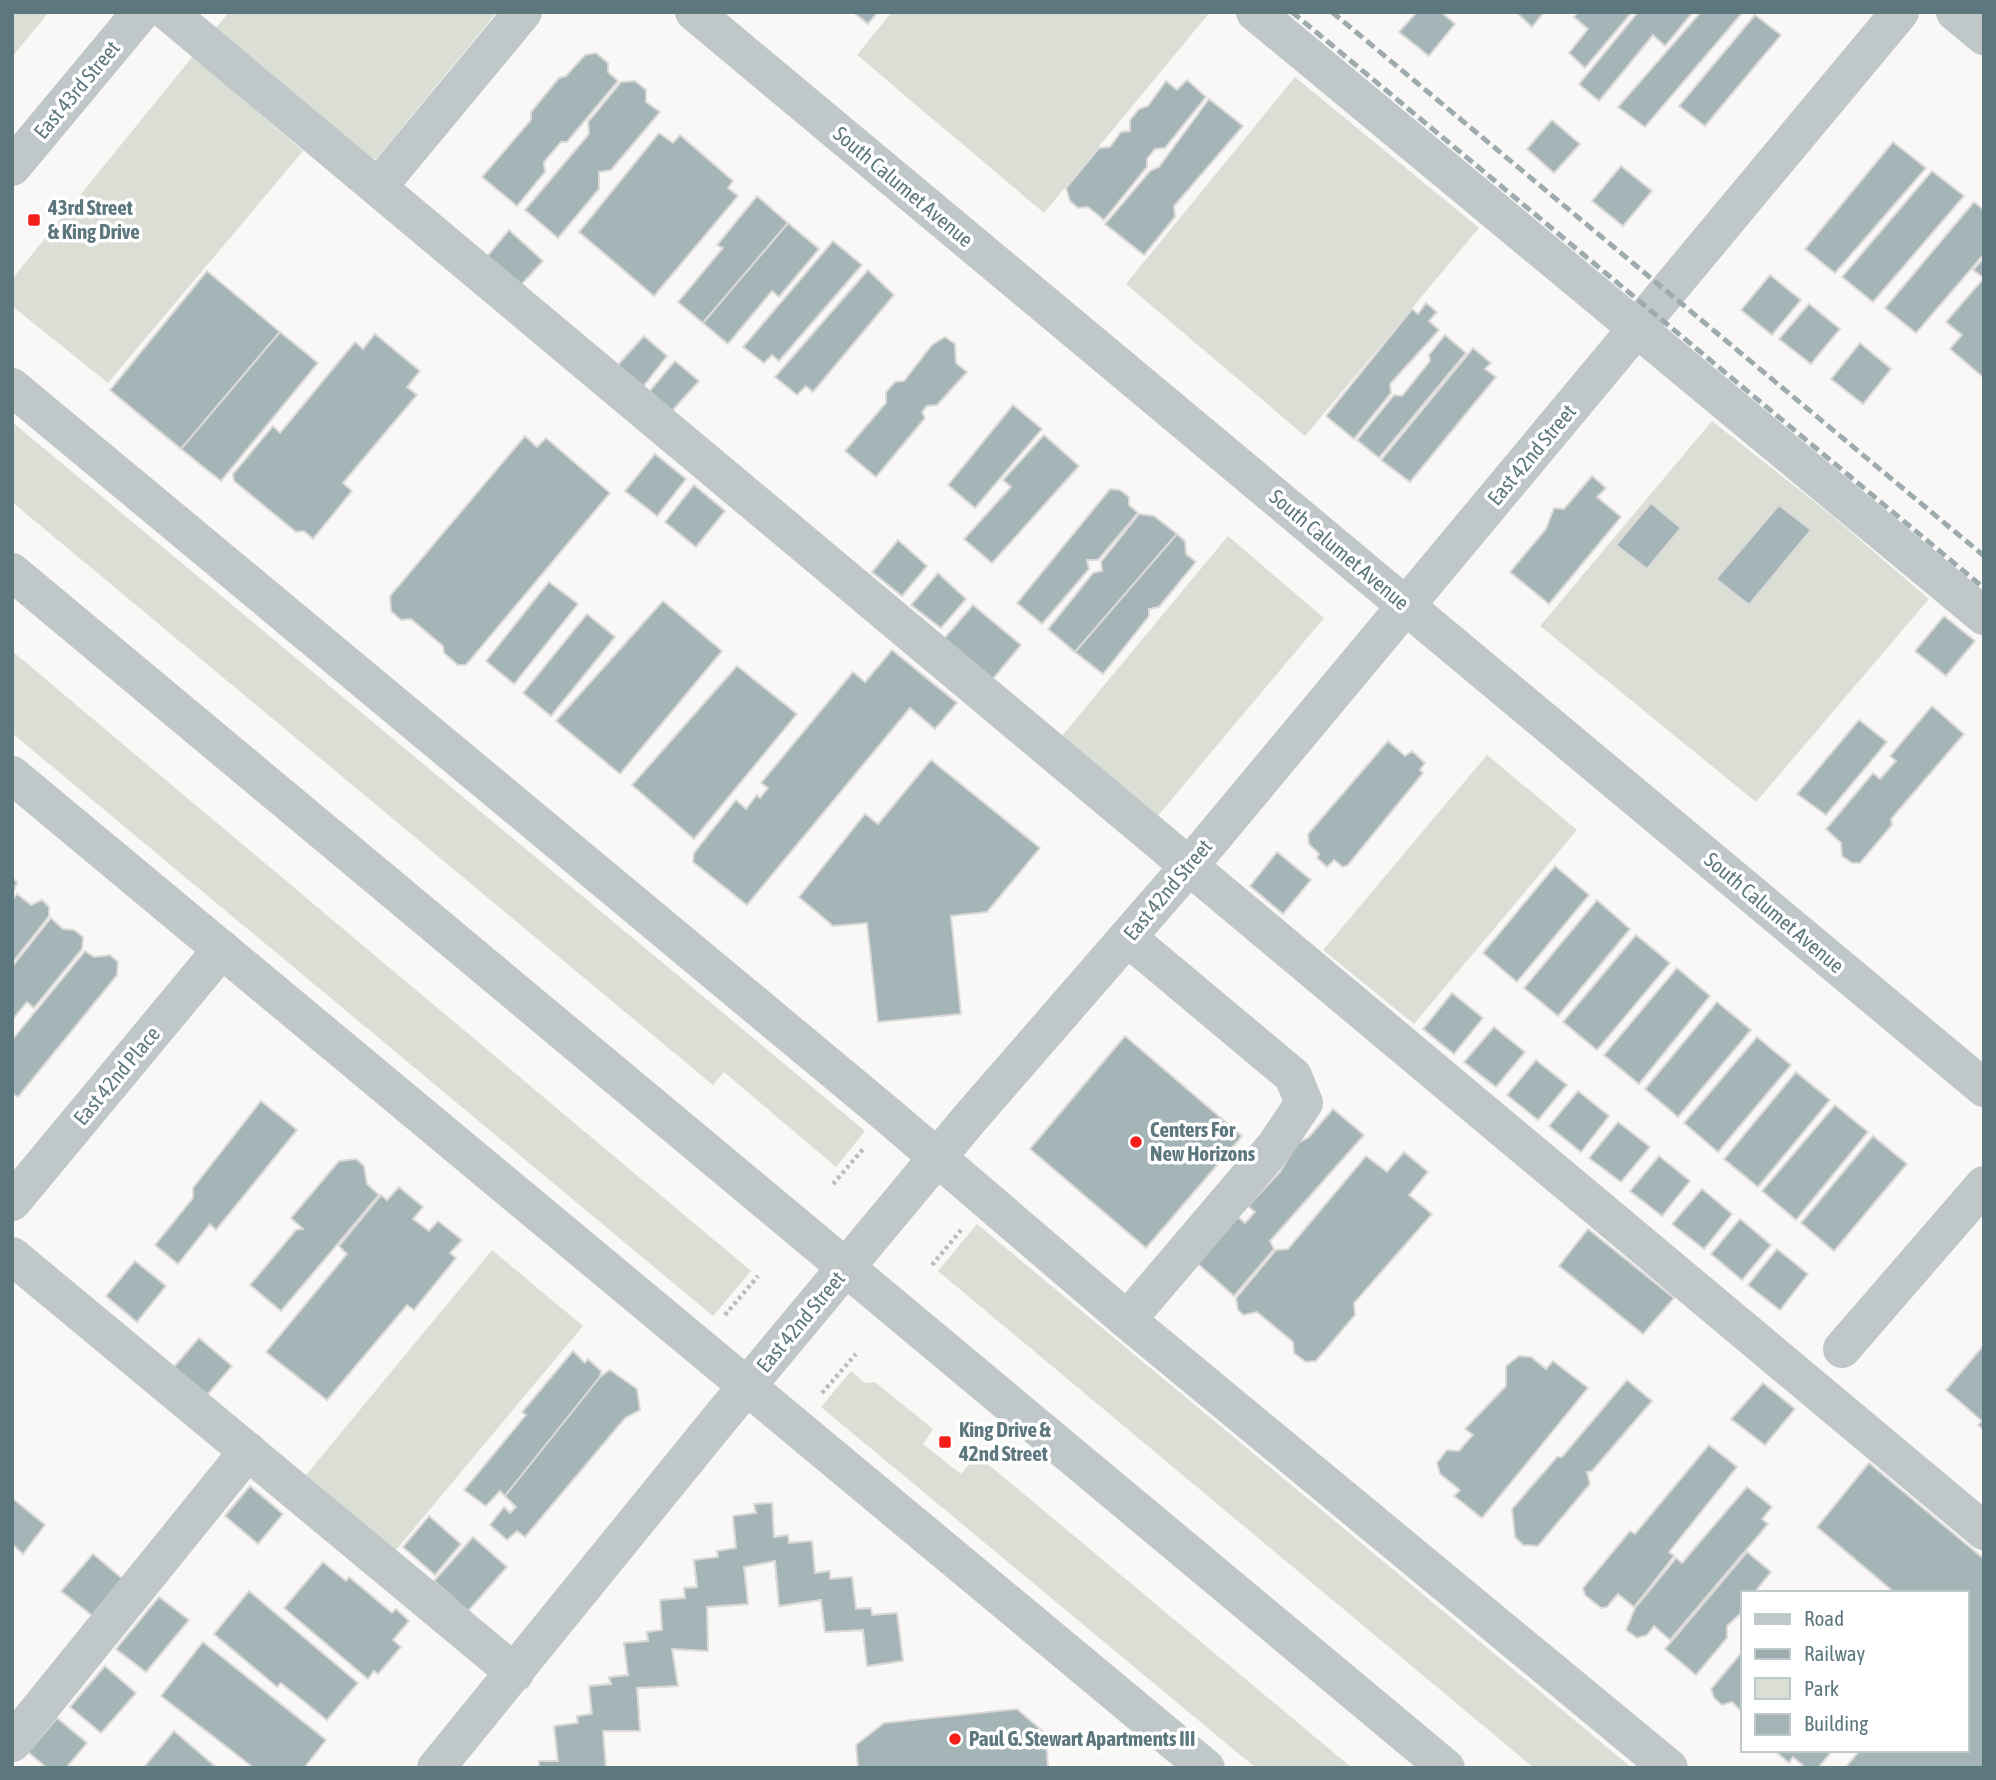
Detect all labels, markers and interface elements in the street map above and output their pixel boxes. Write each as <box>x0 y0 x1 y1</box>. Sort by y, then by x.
street label: East 43rd Street <box>29 36 124 143</box>
street label: South Calumet Avenue <box>829 121 978 252</box>
place label: 43rd Street & King Drive <box>47 195 140 243</box>
marker: 43rd Street & King Drive <box>26 212 42 228</box>
street label: East 42nd Street <box>1482 399 1580 510</box>
street label: South Calumet Avenue <box>1265 484 1414 615</box>
street label: East 42nd Street <box>1118 834 1216 945</box>
street label: South Calumet Avenue <box>1700 847 1849 978</box>
street label: East 42nd Place <box>68 1021 164 1129</box>
place label: Centers For New Horizons <box>1150 1117 1256 1165</box>
marker: Centers For New Horizons <box>1128 1134 1144 1150</box>
street label: East 42nd Street <box>751 1266 849 1377</box>
place label: King Drive & 42nd Street <box>958 1417 1052 1465</box>
marker: King Drive & 42nd Street <box>937 1434 953 1450</box>
legend <box>1741 1591 1968 1752</box>
text: Road <box>1804 1606 1844 1630</box>
text: Railway <box>1804 1641 1866 1665</box>
text: Park <box>1804 1676 1839 1700</box>
text: Building <box>1804 1711 1868 1735</box>
place label: Paul G. Stewart Apartments III <box>969 1726 1195 1750</box>
marker: Paul G. Stewart Apartments III <box>947 1731 963 1747</box>

